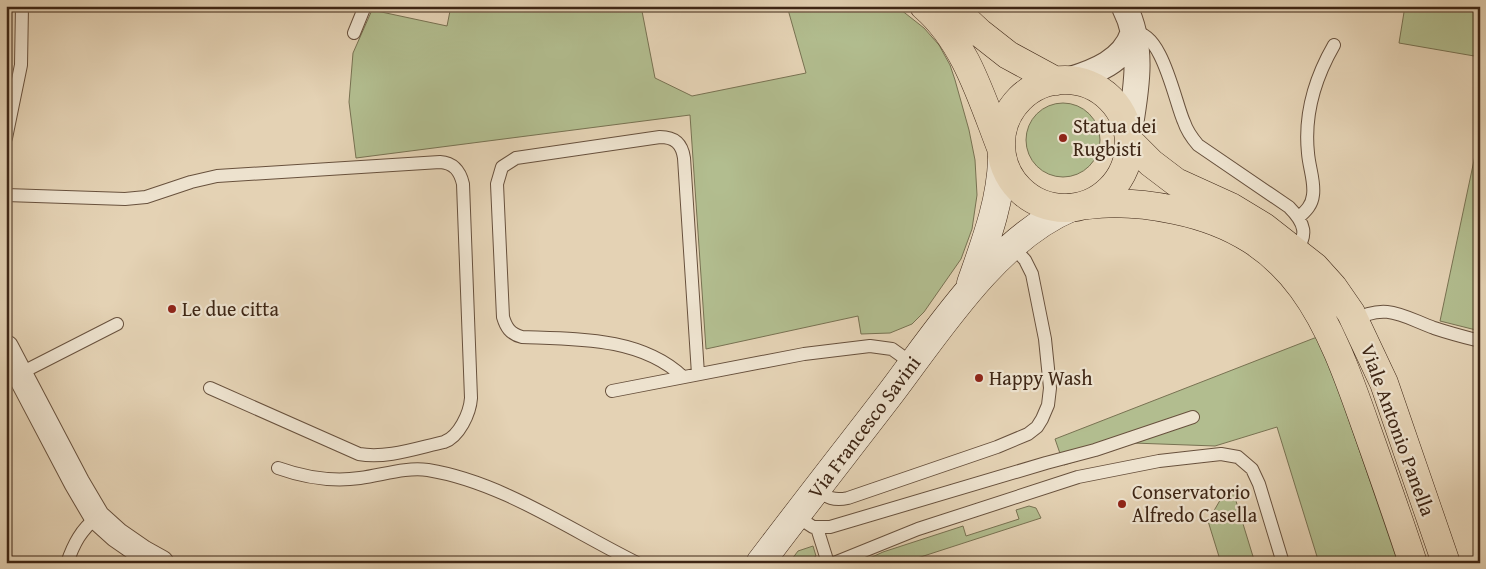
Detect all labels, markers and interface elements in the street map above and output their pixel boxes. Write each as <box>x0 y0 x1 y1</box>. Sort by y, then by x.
place label: Statua dei Rugbisti <box>1073 111 1157 163</box>
marker: Statua dei Rugbisti <box>1057 132 1069 144</box>
place label: Le due citta <box>182 294 279 323</box>
marker: Le due citta <box>166 303 178 315</box>
street label: Viale Antonio Panella <box>1354 340 1443 520</box>
street label: Via Francesco Savini <box>800 349 927 504</box>
place label: Happy Wash <box>989 363 1093 392</box>
marker: Happy Wash <box>973 372 985 384</box>
place label: Conservatorio Alfredo Casella <box>1132 477 1258 529</box>
marker: Conservatorio Alfredo Casella <box>1116 498 1128 510</box>

